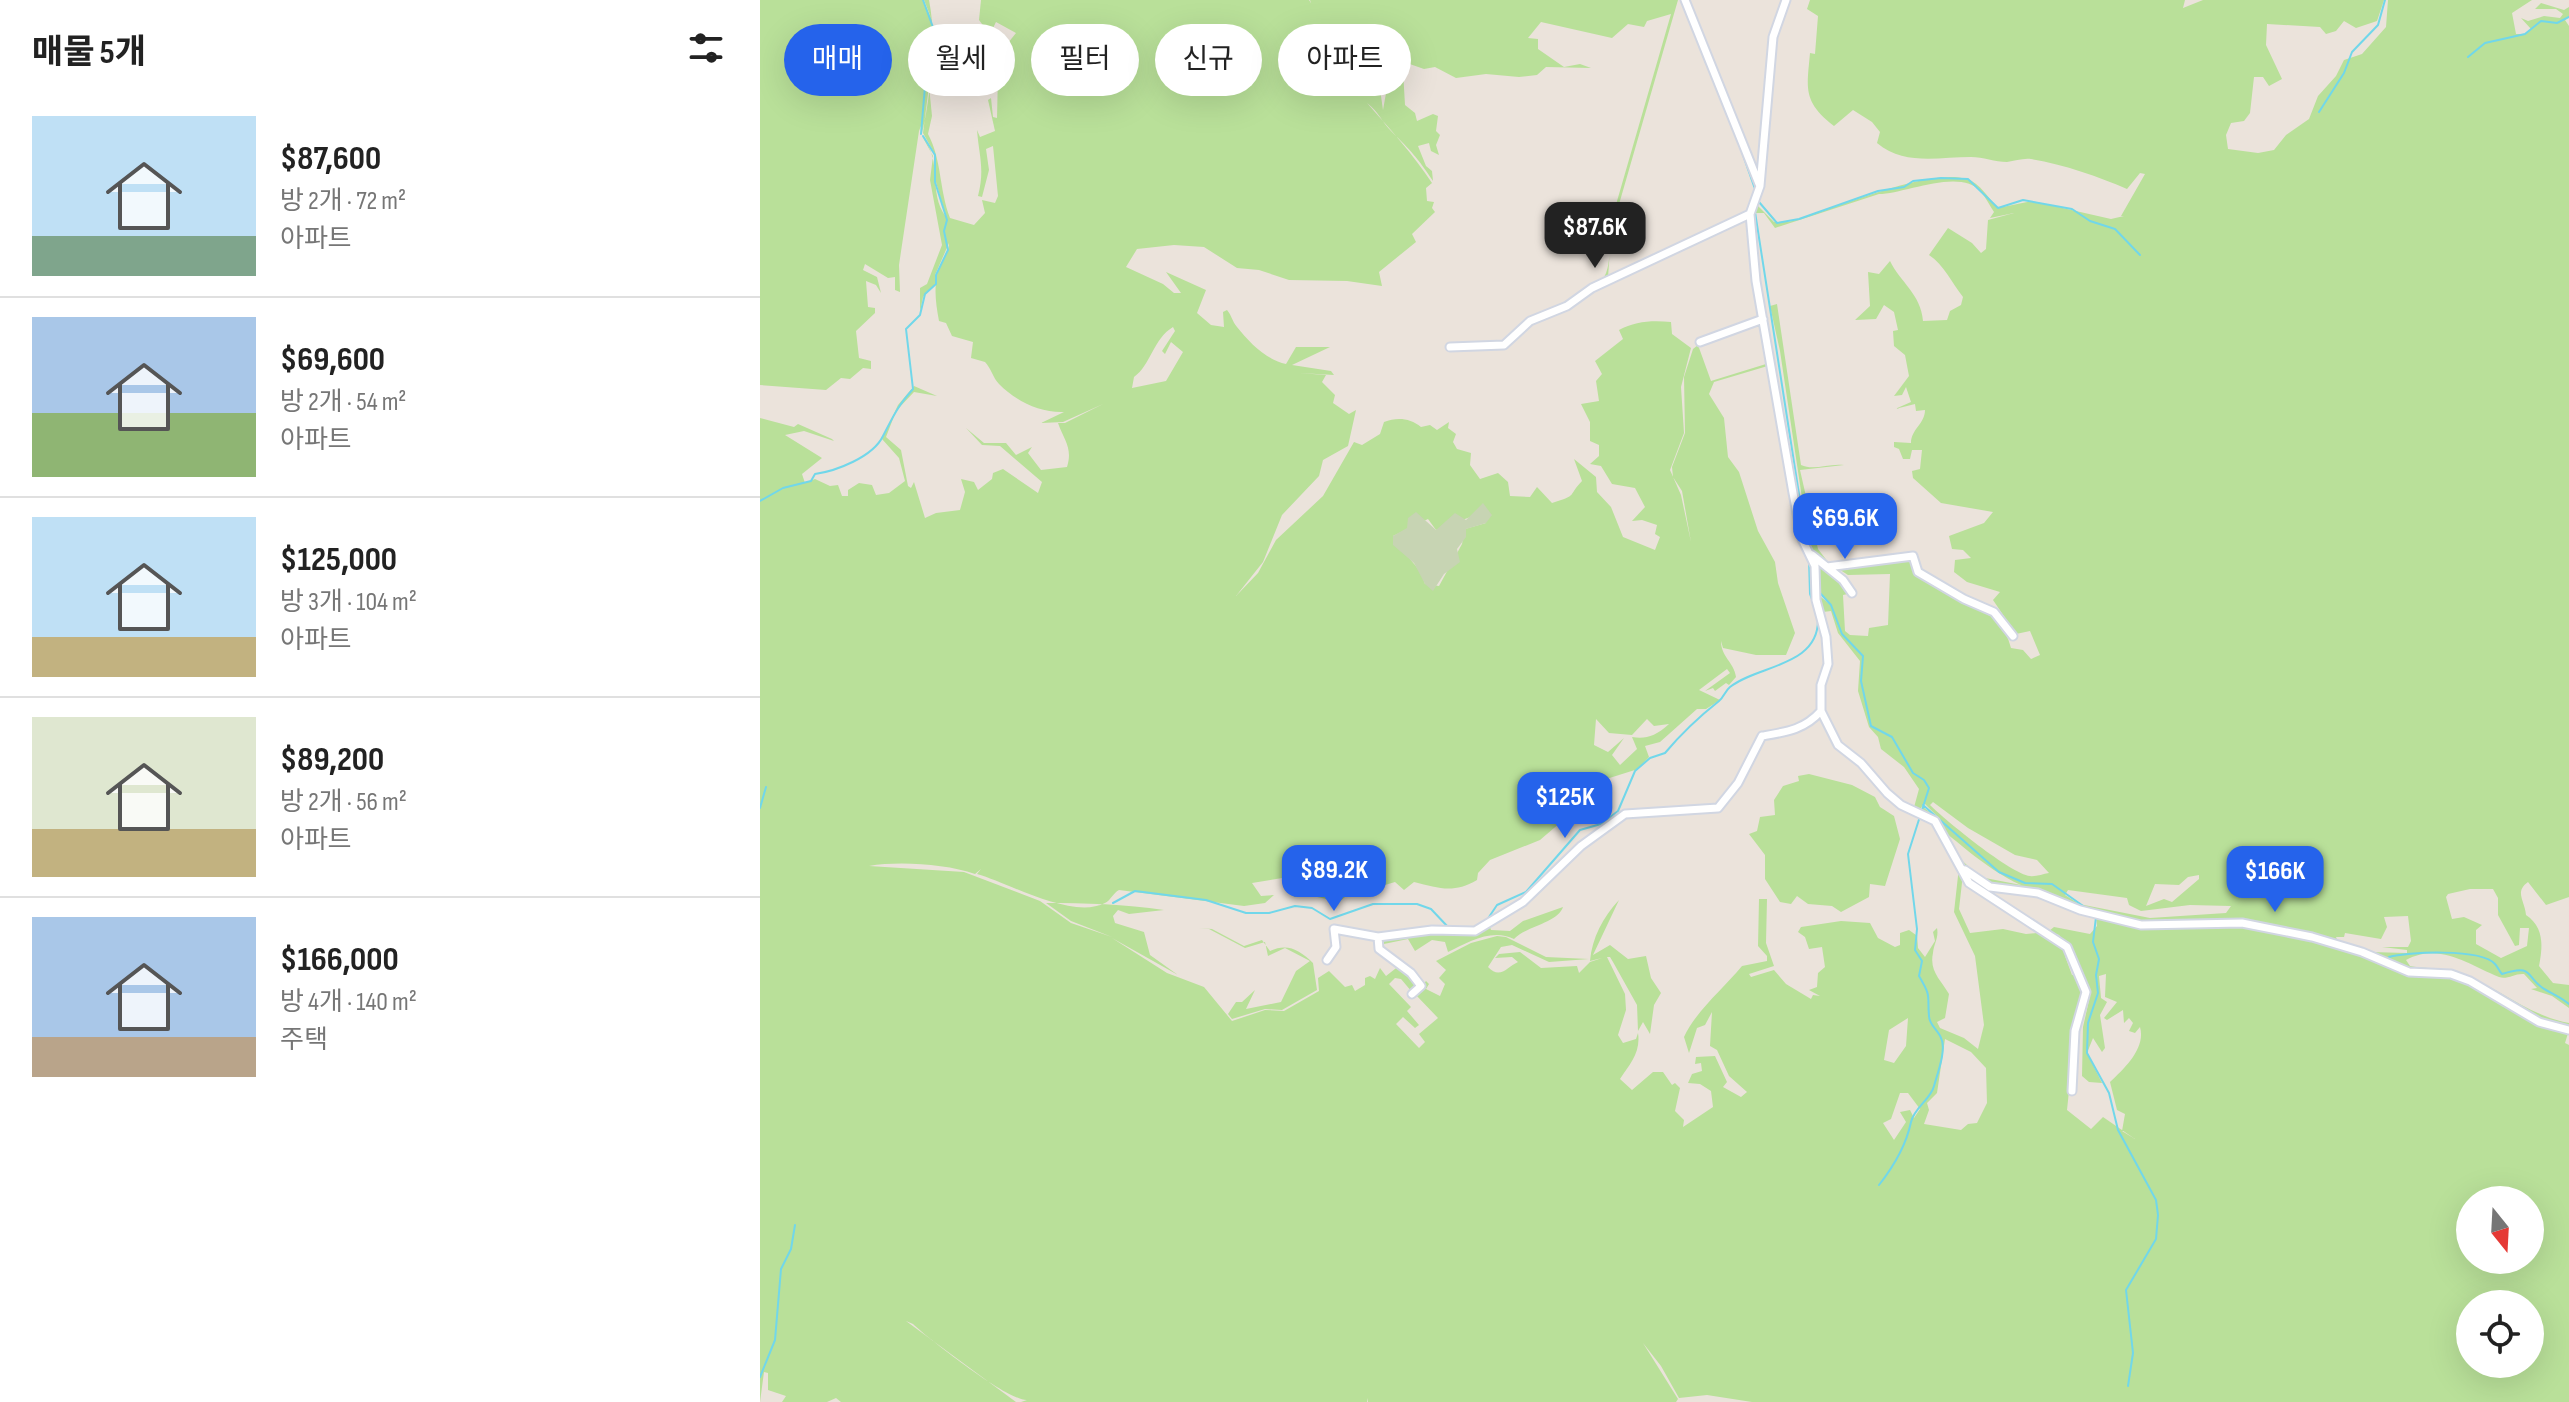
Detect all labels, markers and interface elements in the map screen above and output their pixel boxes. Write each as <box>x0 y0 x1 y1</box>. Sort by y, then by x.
chip: 매매 <box>784 24 892 96</box>
chip: 월세 <box>908 24 1015 96</box>
chip: 필터 <box>1031 24 1139 96</box>
chip: 신규 <box>1155 24 1262 96</box>
chip: 아파트 <box>1278 24 1411 96</box>
icon: filters <box>684 26 728 70</box>
text: 매물 5개 <box>32 32 146 73</box>
text: $87,600 <box>280 138 381 179</box>
icon: home <box>96 148 192 244</box>
text: 방 2개 · 72 m² <box>280 186 406 217</box>
pin: $87.6K <box>1530 202 1660 270</box>
text: $87.6K <box>1563 212 1627 243</box>
text: 아파트 <box>280 224 352 255</box>
text: $69,600 <box>280 339 385 380</box>
icon: home <box>96 349 192 445</box>
text: 방 2개 · 54 m² <box>280 387 406 418</box>
text: 아파트 <box>280 425 352 456</box>
pin: $69.6K <box>1780 493 1910 561</box>
text: $69.6K <box>1811 503 1879 534</box>
text: $125,000 <box>280 539 397 580</box>
icon: home <box>96 549 192 645</box>
text: 방 3개 · 104 m² <box>280 587 417 618</box>
text: 아파트 <box>280 625 352 656</box>
text: $89,200 <box>280 739 384 780</box>
icon: home <box>96 749 192 845</box>
pin: $125K <box>1509 772 1621 840</box>
text: $125K <box>1535 782 1595 813</box>
text: 방 2개 · 56 m² <box>280 787 407 818</box>
text: 아파트 <box>280 825 352 856</box>
pin: $89.2K <box>1269 845 1399 913</box>
pin: $166K <box>2219 846 2331 914</box>
text: $89.2K <box>1300 855 1368 886</box>
text: $166K <box>2245 856 2305 887</box>
text: $166,000 <box>280 939 399 980</box>
icon: home <box>96 949 192 1045</box>
text: 방 4개 · 140 m² <box>280 987 417 1018</box>
text: 주택 <box>280 1025 328 1056</box>
north arrow <box>2456 1186 2544 1274</box>
map controls <box>2456 1186 2544 1378</box>
button: locate <box>2456 1290 2544 1378</box>

